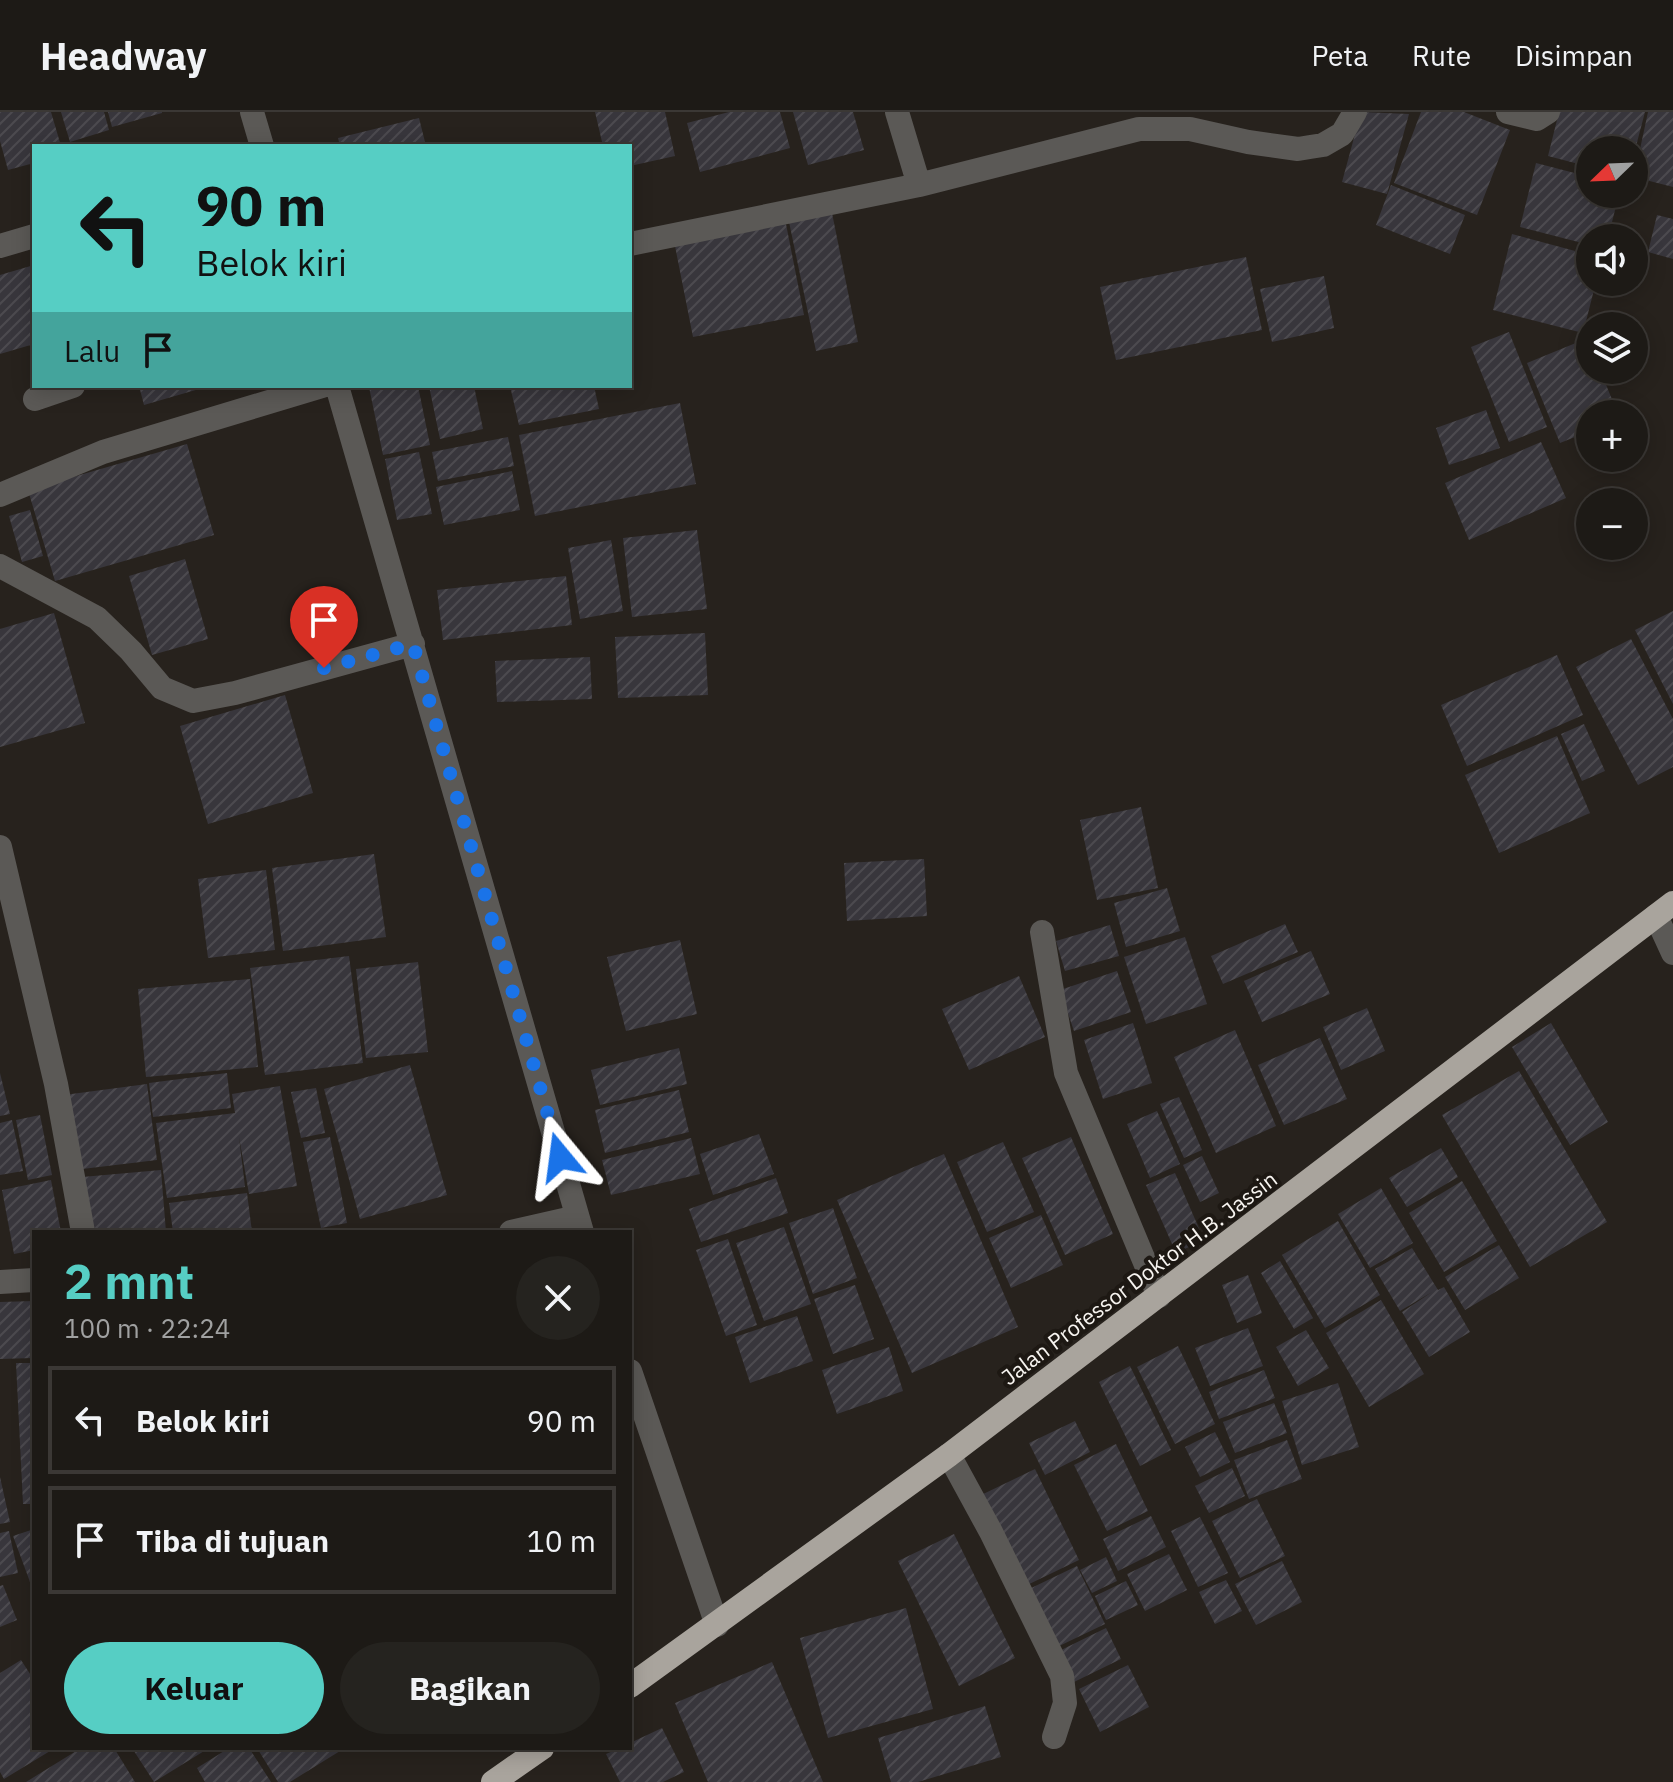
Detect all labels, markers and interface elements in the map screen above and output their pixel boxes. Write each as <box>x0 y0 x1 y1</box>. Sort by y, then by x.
text: Headway <box>40 31 207 80</box>
text: Peta <box>1312 37 1368 74</box>
text: Rute <box>1412 37 1471 74</box>
text: Disimpan <box>1515 37 1633 74</box>
north arrow <box>1576 136 1648 208</box>
map controls <box>1576 136 1648 560</box>
text: 90 m <box>196 169 326 241</box>
icon: left <box>64 176 168 280</box>
button: sound <box>1576 224 1648 296</box>
text: Belok kiri <box>196 239 347 286</box>
button: layers <box>1576 312 1648 384</box>
icon: arrive <box>136 328 180 372</box>
text: Lalu <box>64 331 120 370</box>
button: + <box>1576 400 1648 472</box>
button: − <box>1576 488 1648 560</box>
pin <box>290 586 358 668</box>
icon: arrive <box>302 598 346 642</box>
position arrow <box>518 1115 602 1199</box>
street label: Jalan Professor Doktor H.B. Jassin <box>995 1164 1283 1391</box>
text: 2 mnt <box>64 1250 194 1312</box>
button: close <box>516 1256 600 1340</box>
text: 100 m · 22:24 <box>64 1311 230 1345</box>
icon: left <box>68 1398 112 1442</box>
text: Belok kiri <box>136 1401 270 1440</box>
text: 90 m <box>527 1401 596 1440</box>
icon: arrive <box>68 1518 112 1562</box>
text: Tiba di tujuan <box>136 1521 329 1560</box>
text: 10 m <box>527 1521 596 1560</box>
button: Keluar <box>64 1642 324 1734</box>
button: Bagikan <box>340 1642 600 1734</box>

